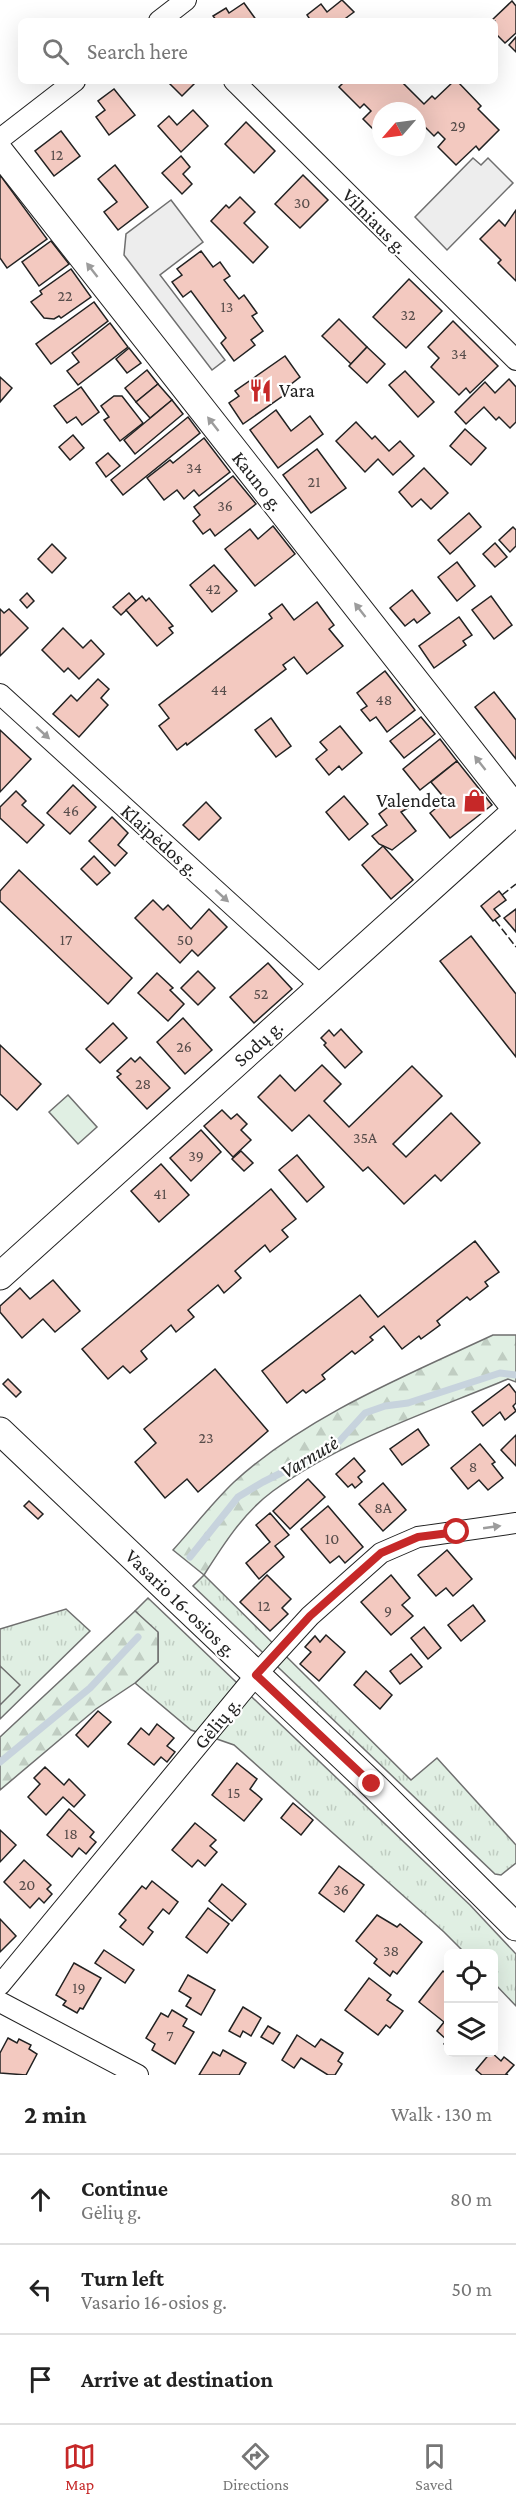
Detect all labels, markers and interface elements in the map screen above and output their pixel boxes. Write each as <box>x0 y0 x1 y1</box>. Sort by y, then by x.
search box <box>18 18 498 84</box>
icon: search <box>39 35 72 68</box>
text: Search here <box>87 39 188 64</box>
north arrow <box>372 102 426 156</box>
house number: 29 <box>450 117 466 134</box>
house number: 12 <box>51 146 64 163</box>
street label: Vilniaus g. <box>337 184 412 259</box>
house number: 30 <box>294 194 310 211</box>
one-way arrow <box>87 263 99 278</box>
house number: 22 <box>57 287 73 304</box>
house number: 13 <box>221 298 233 315</box>
house number: 32 <box>400 306 416 323</box>
house number: 34 <box>451 345 467 362</box>
restaurant icon: Vara <box>248 377 274 403</box>
place label: Vara <box>279 379 315 401</box>
one-way arrow <box>208 416 220 431</box>
street label: Kauno g. <box>227 447 288 516</box>
house number: 34 <box>186 459 202 476</box>
house number: 21 <box>308 473 320 490</box>
house number: 36 <box>217 497 233 514</box>
house number: 42 <box>205 580 221 597</box>
one-way arrow <box>353 602 366 618</box>
house number: 44 <box>211 681 227 698</box>
house number: 48 <box>376 691 392 708</box>
one-way arrow <box>36 726 51 740</box>
one-way arrow <box>474 755 487 771</box>
shop icon: Valendeta <box>461 787 487 813</box>
place label: Valendeta <box>376 789 456 811</box>
street label: Klaipėdos g. <box>116 800 203 881</box>
house number: 46 <box>63 802 79 819</box>
one-way arrow <box>214 889 229 902</box>
house number: 17 <box>60 931 73 948</box>
house number: 50 <box>177 931 193 948</box>
house number: 52 <box>254 985 269 1002</box>
street label: Sodų g. <box>229 1015 288 1071</box>
house number: 26 <box>176 1038 192 1055</box>
house number: 28 <box>135 1075 151 1092</box>
house number: 35A <box>353 1129 378 1146</box>
house number: 39 <box>188 1147 204 1164</box>
house number: 41 <box>153 1185 167 1202</box>
house number: 23 <box>198 1429 214 1446</box>
water label: Varnutė <box>276 1430 342 1484</box>
house number: 8 <box>469 1458 477 1475</box>
house number: 8A <box>374 1499 393 1516</box>
route start <box>443 1518 469 1544</box>
one-way arrow <box>482 1522 501 1531</box>
house number: 10 <box>325 1530 339 1547</box>
street label: Vasario 16-osios g. <box>120 1544 241 1662</box>
house number: 12 <box>258 1597 271 1614</box>
house number: 9 <box>384 1602 392 1619</box>
street label: Gėlių g. <box>189 1693 246 1754</box>
route end <box>358 1770 384 1796</box>
house number: 15 <box>228 1784 240 1801</box>
house number: 18 <box>64 1825 78 1842</box>
house number: 20 <box>19 1876 35 1893</box>
house number: 36 <box>333 1881 349 1898</box>
house number: 38 <box>383 1942 399 1959</box>
map controls <box>444 1949 498 2057</box>
button: locate <box>444 1949 498 2003</box>
house number: 19 <box>72 1979 86 1996</box>
button: layers <box>444 2003 498 2057</box>
house number: 7 <box>166 2027 174 2044</box>
text: 2 min <box>24 2100 87 2129</box>
text: Walk · 130 m <box>391 2103 492 2125</box>
text: Continue <box>81 2176 168 2201</box>
icon: ahead <box>24 2183 57 2216</box>
text: 80 m <box>450 2188 492 2210</box>
text: Gėlių g. <box>81 2201 141 2223</box>
text: Turn left <box>81 2266 164 2291</box>
icon: left <box>24 2273 57 2306</box>
text: 50 m <box>451 2278 492 2300</box>
text: Vasario 16-osios g. <box>81 2291 227 2313</box>
icon: arrive <box>24 2363 57 2396</box>
text: Arrive at destination <box>81 2367 273 2392</box>
tab: Map <box>63 2440 96 2493</box>
tab: Directions <box>223 2440 289 2493</box>
tab: Saved <box>415 2440 453 2493</box>

